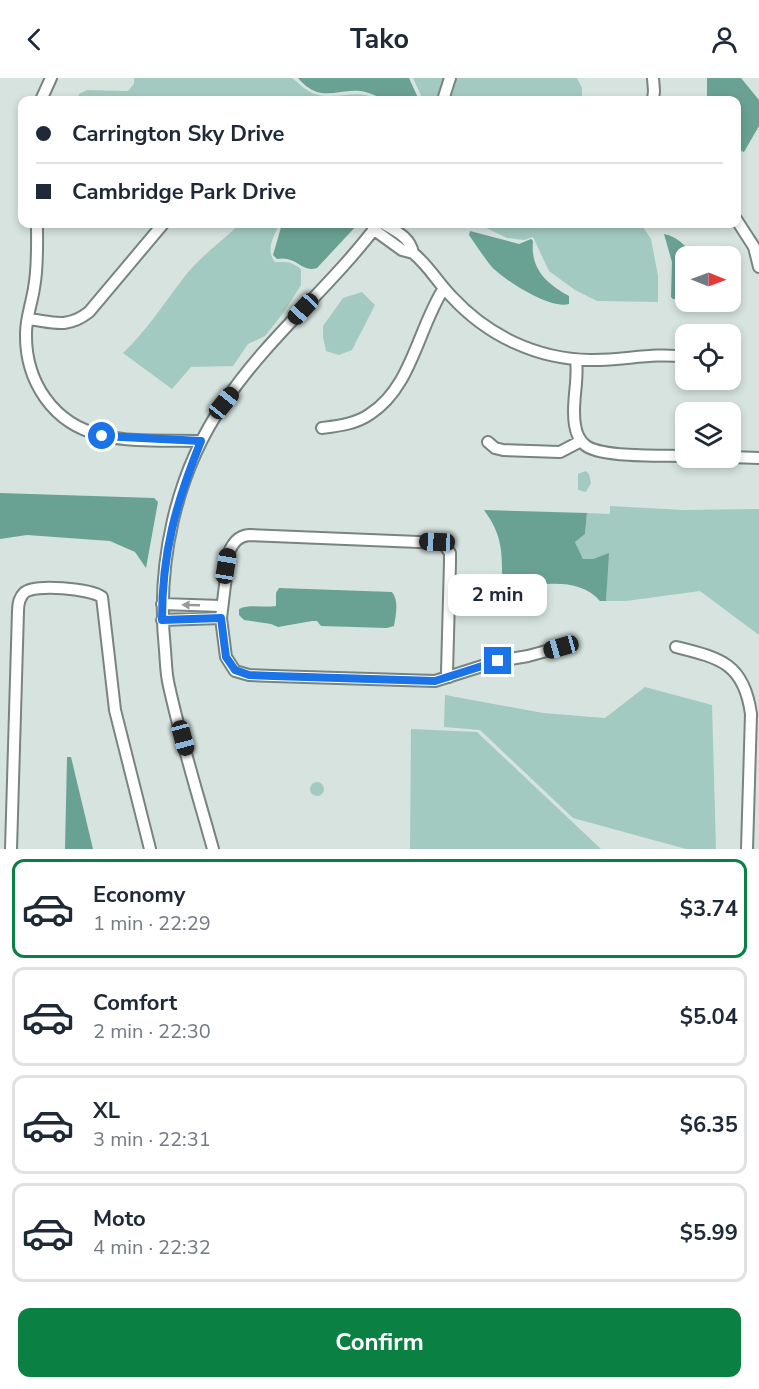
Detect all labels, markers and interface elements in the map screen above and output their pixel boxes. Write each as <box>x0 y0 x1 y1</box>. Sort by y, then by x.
text: Tako <box>350 21 409 58</box>
icon: back <box>18 23 51 56</box>
icon: person <box>708 23 741 56</box>
text: Carrington Sky Drive <box>72 119 285 149</box>
text: Cambridge Park Drive <box>72 177 296 207</box>
north arrow <box>675 246 741 312</box>
map controls <box>675 246 741 468</box>
car <box>284 290 322 328</box>
button: locate <box>675 324 741 390</box>
car <box>206 383 242 423</box>
button: layers <box>675 402 741 468</box>
route start <box>88 422 115 449</box>
car <box>419 532 455 552</box>
car <box>214 547 238 585</box>
callout: 2 min <box>448 574 548 616</box>
text: 2 min <box>472 581 523 608</box>
one-way arrow <box>182 600 201 610</box>
car <box>541 633 581 661</box>
route end <box>484 647 511 674</box>
car <box>170 718 196 758</box>
text: Economy <box>93 880 185 910</box>
icon: car <box>21 882 75 936</box>
text: $3.74 <box>680 894 738 924</box>
text: 1 min · 22:29 <box>93 910 211 937</box>
text: Comfort <box>93 988 177 1018</box>
icon: car <box>21 990 75 1044</box>
text: $5.04 <box>680 1002 738 1032</box>
text: 2 min · 22:30 <box>93 1018 211 1045</box>
text: XL <box>93 1096 120 1126</box>
icon: car <box>21 1098 75 1152</box>
text: $6.35 <box>680 1110 738 1140</box>
text: 3 min · 22:31 <box>93 1126 211 1153</box>
text: Moto <box>93 1204 146 1234</box>
icon: car <box>21 1206 75 1260</box>
text: $5.99 <box>680 1218 738 1248</box>
text: 4 min · 22:32 <box>93 1234 211 1261</box>
button: Confirm <box>18 1308 741 1377</box>

